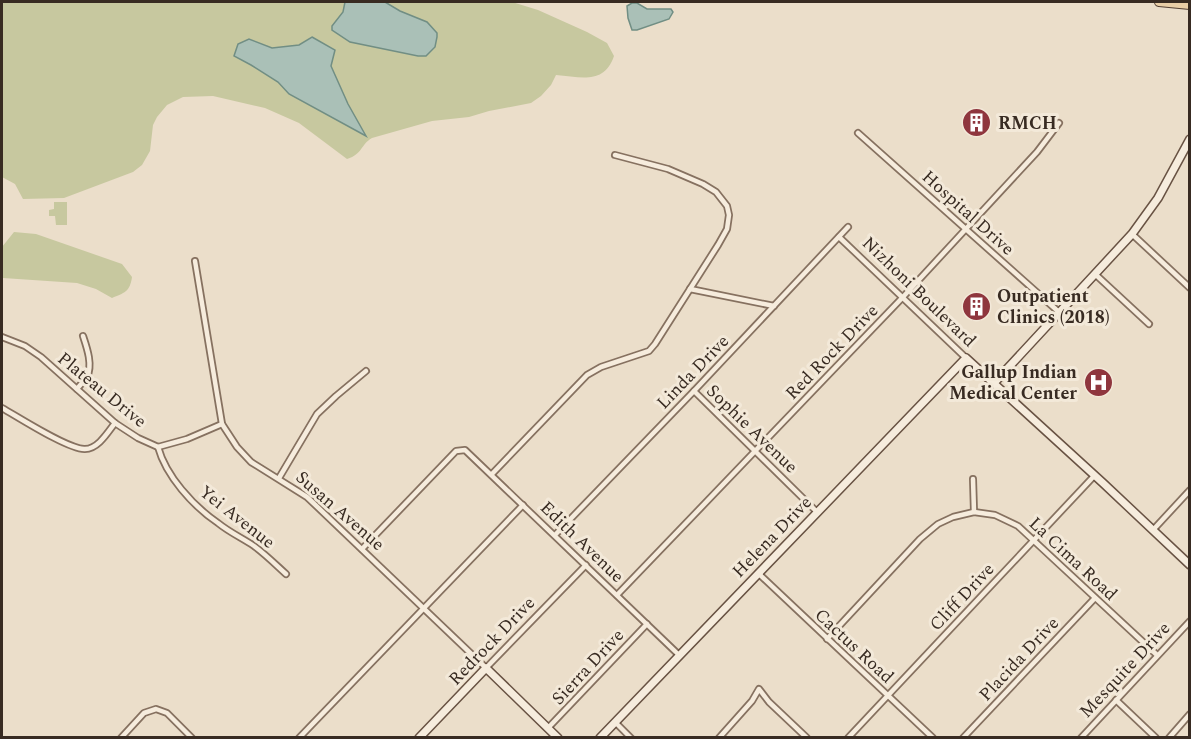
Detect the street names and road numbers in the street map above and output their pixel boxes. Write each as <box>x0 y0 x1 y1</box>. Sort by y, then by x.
street label: Hospital Drive <box>916 164 1020 262</box>
street label: Nizhoni Boulevard <box>856 230 982 354</box>
street label: Red Rock Drive <box>779 298 885 406</box>
street label: Linda Drive <box>650 328 736 416</box>
street label: Plateau Drive <box>51 345 153 435</box>
street label: Sophie Avenue <box>700 378 804 480</box>
street label: Susan Avenue <box>289 465 391 557</box>
street label: Yei Avenue <box>193 479 281 555</box>
street label: Helena Drive <box>726 490 818 584</box>
street label: Edith Avenue <box>534 495 630 589</box>
street label: La Cima Road <box>1023 511 1123 607</box>
street label: Cliff Drive <box>923 557 1001 637</box>
street label: Redrock Drive <box>442 590 542 692</box>
street label: Cactus Road <box>808 602 900 690</box>
street label: Placida Drive <box>973 611 1065 707</box>
street label: Mesquite Drive <box>1073 616 1177 724</box>
street label: Sierra Drive <box>545 623 631 711</box>

